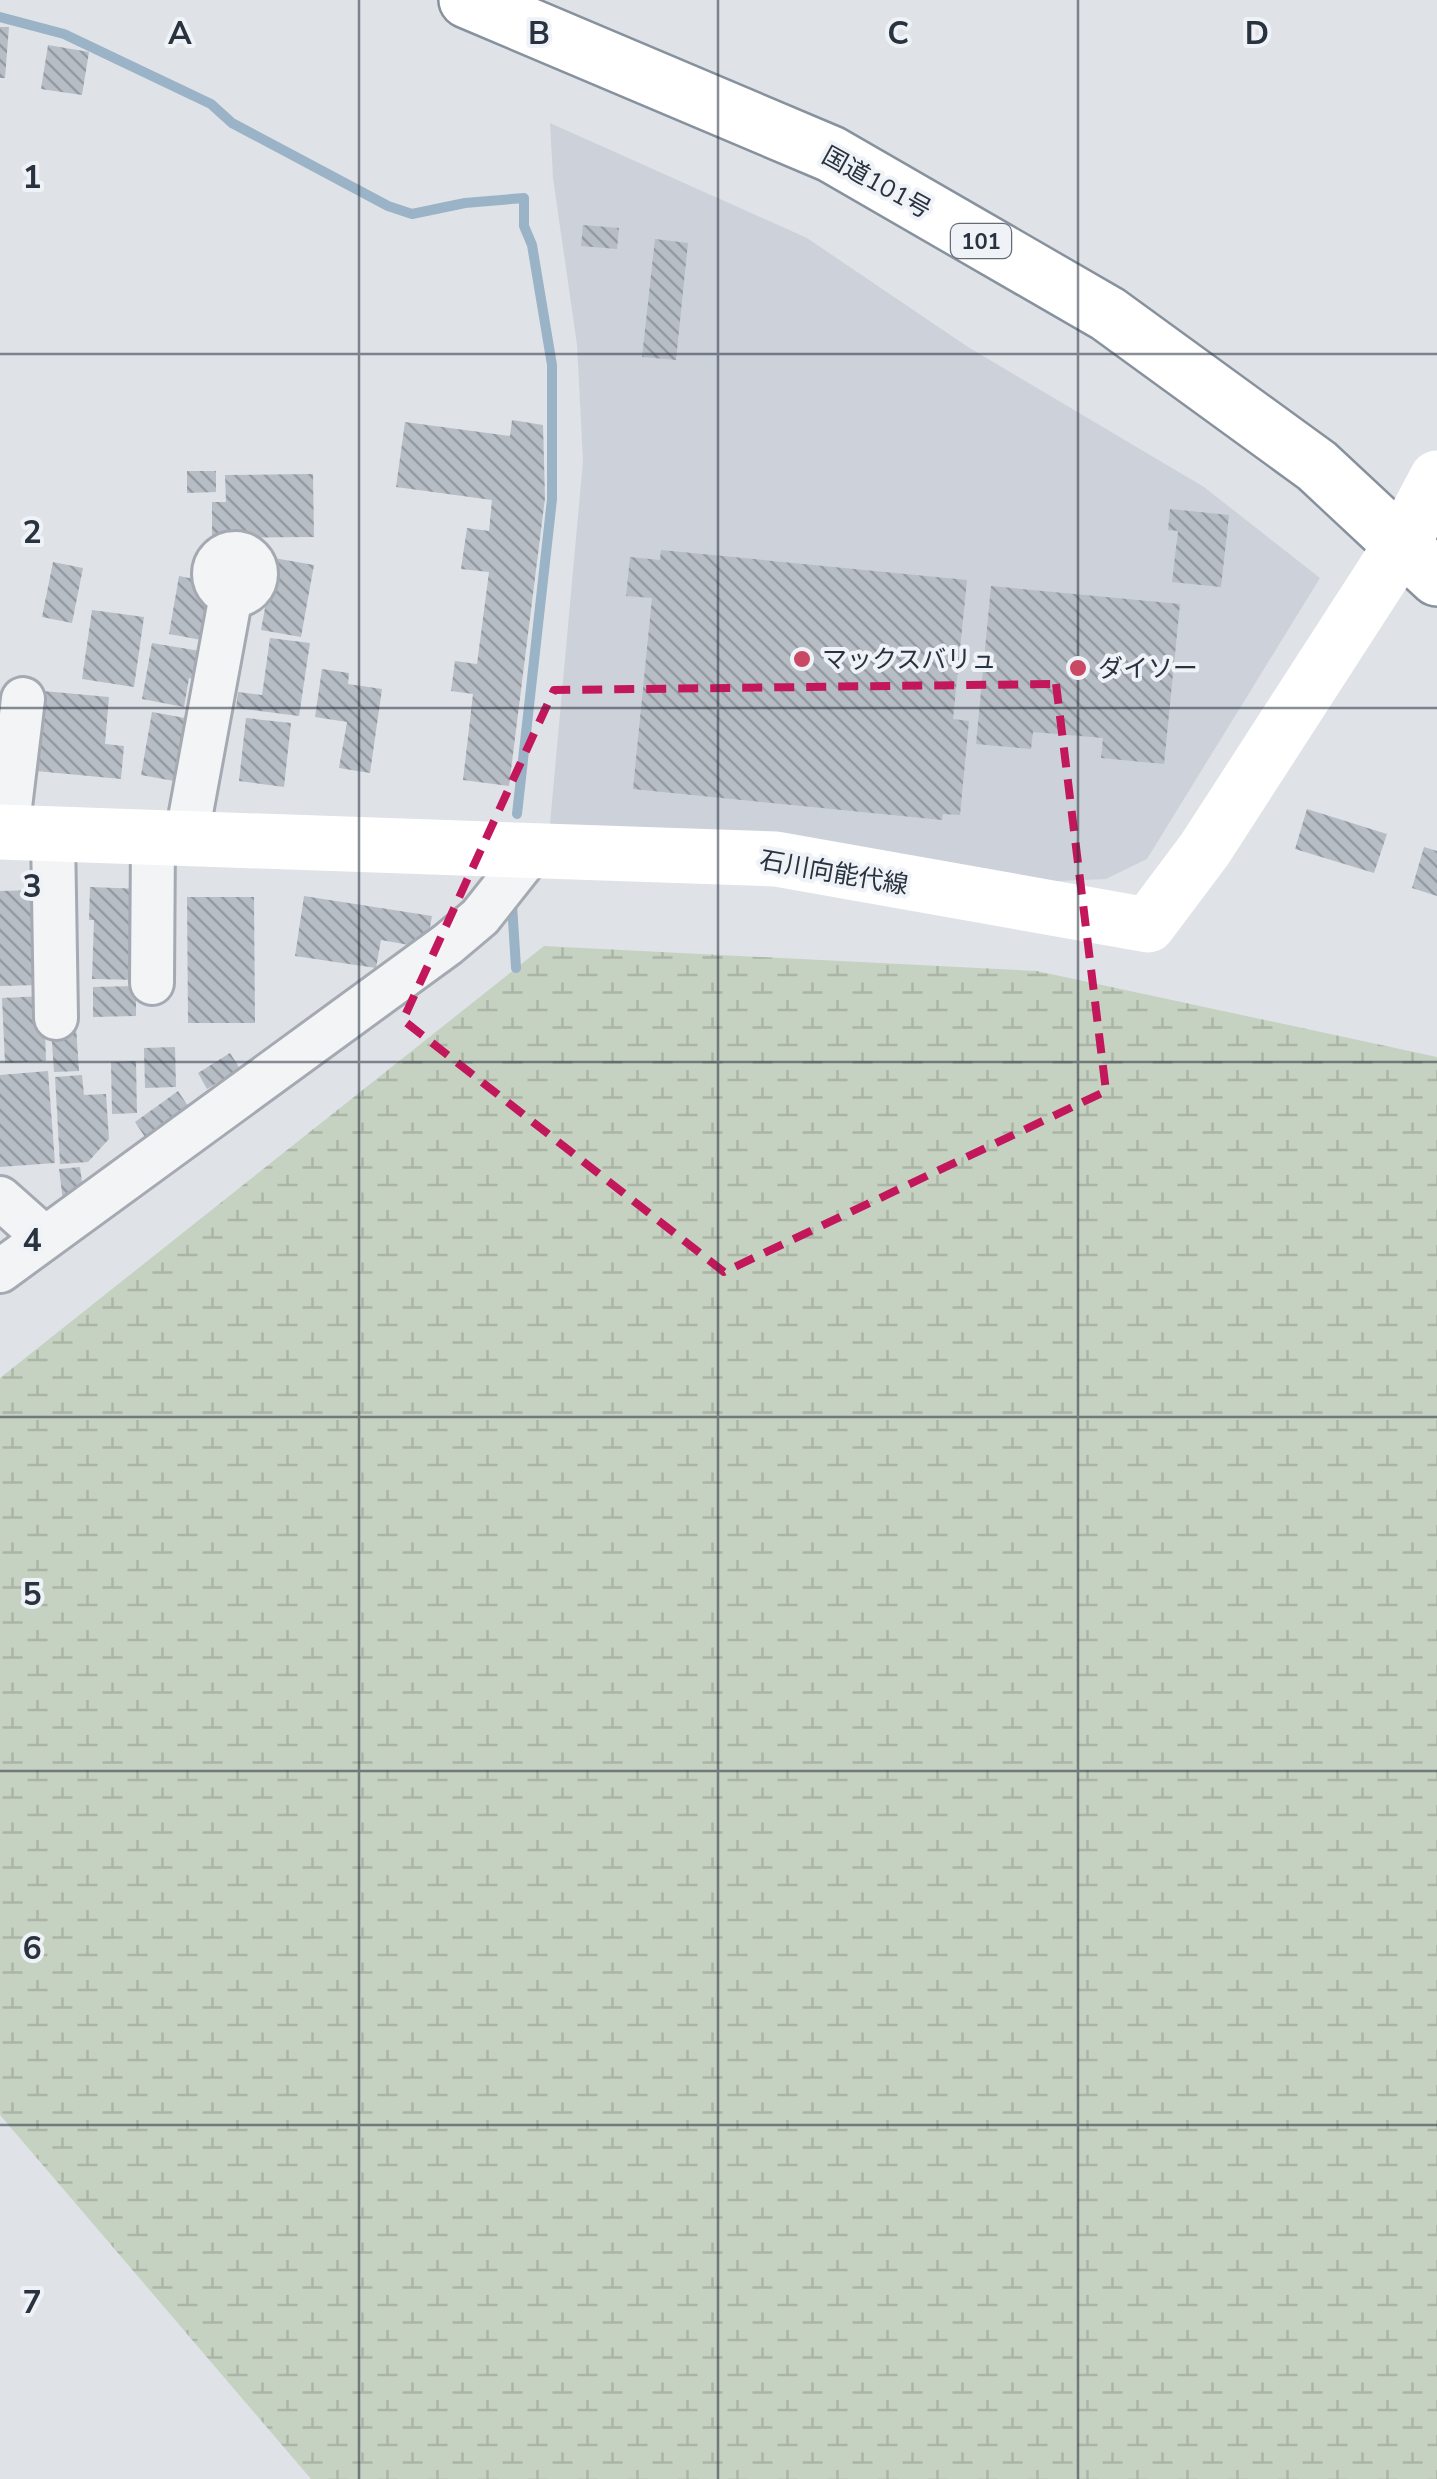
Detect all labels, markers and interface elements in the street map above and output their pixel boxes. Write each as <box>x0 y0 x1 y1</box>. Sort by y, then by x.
text: A <box>168 12 192 55</box>
text: B <box>528 12 550 55</box>
text: C <box>887 12 909 55</box>
text: D <box>1245 12 1269 55</box>
street label: 国道101号 <box>816 139 937 227</box>
text: 1 <box>22 156 42 199</box>
road number: 101 <box>951 224 1011 258</box>
text: 2 <box>22 511 42 554</box>
place label: マックスバリュ <box>822 643 996 677</box>
marker: マックスバリュ <box>791 648 813 670</box>
place label: ダイソー <box>1098 652 1198 686</box>
marker: ダイソー <box>1067 657 1089 679</box>
street label: 石川向能代線 <box>757 843 911 903</box>
text: 3 <box>22 865 42 908</box>
text: 4 <box>22 1219 42 1262</box>
text: 5 <box>22 1573 42 1616</box>
text: 6 <box>22 1927 42 1970</box>
text: 7 <box>22 2281 42 2324</box>

